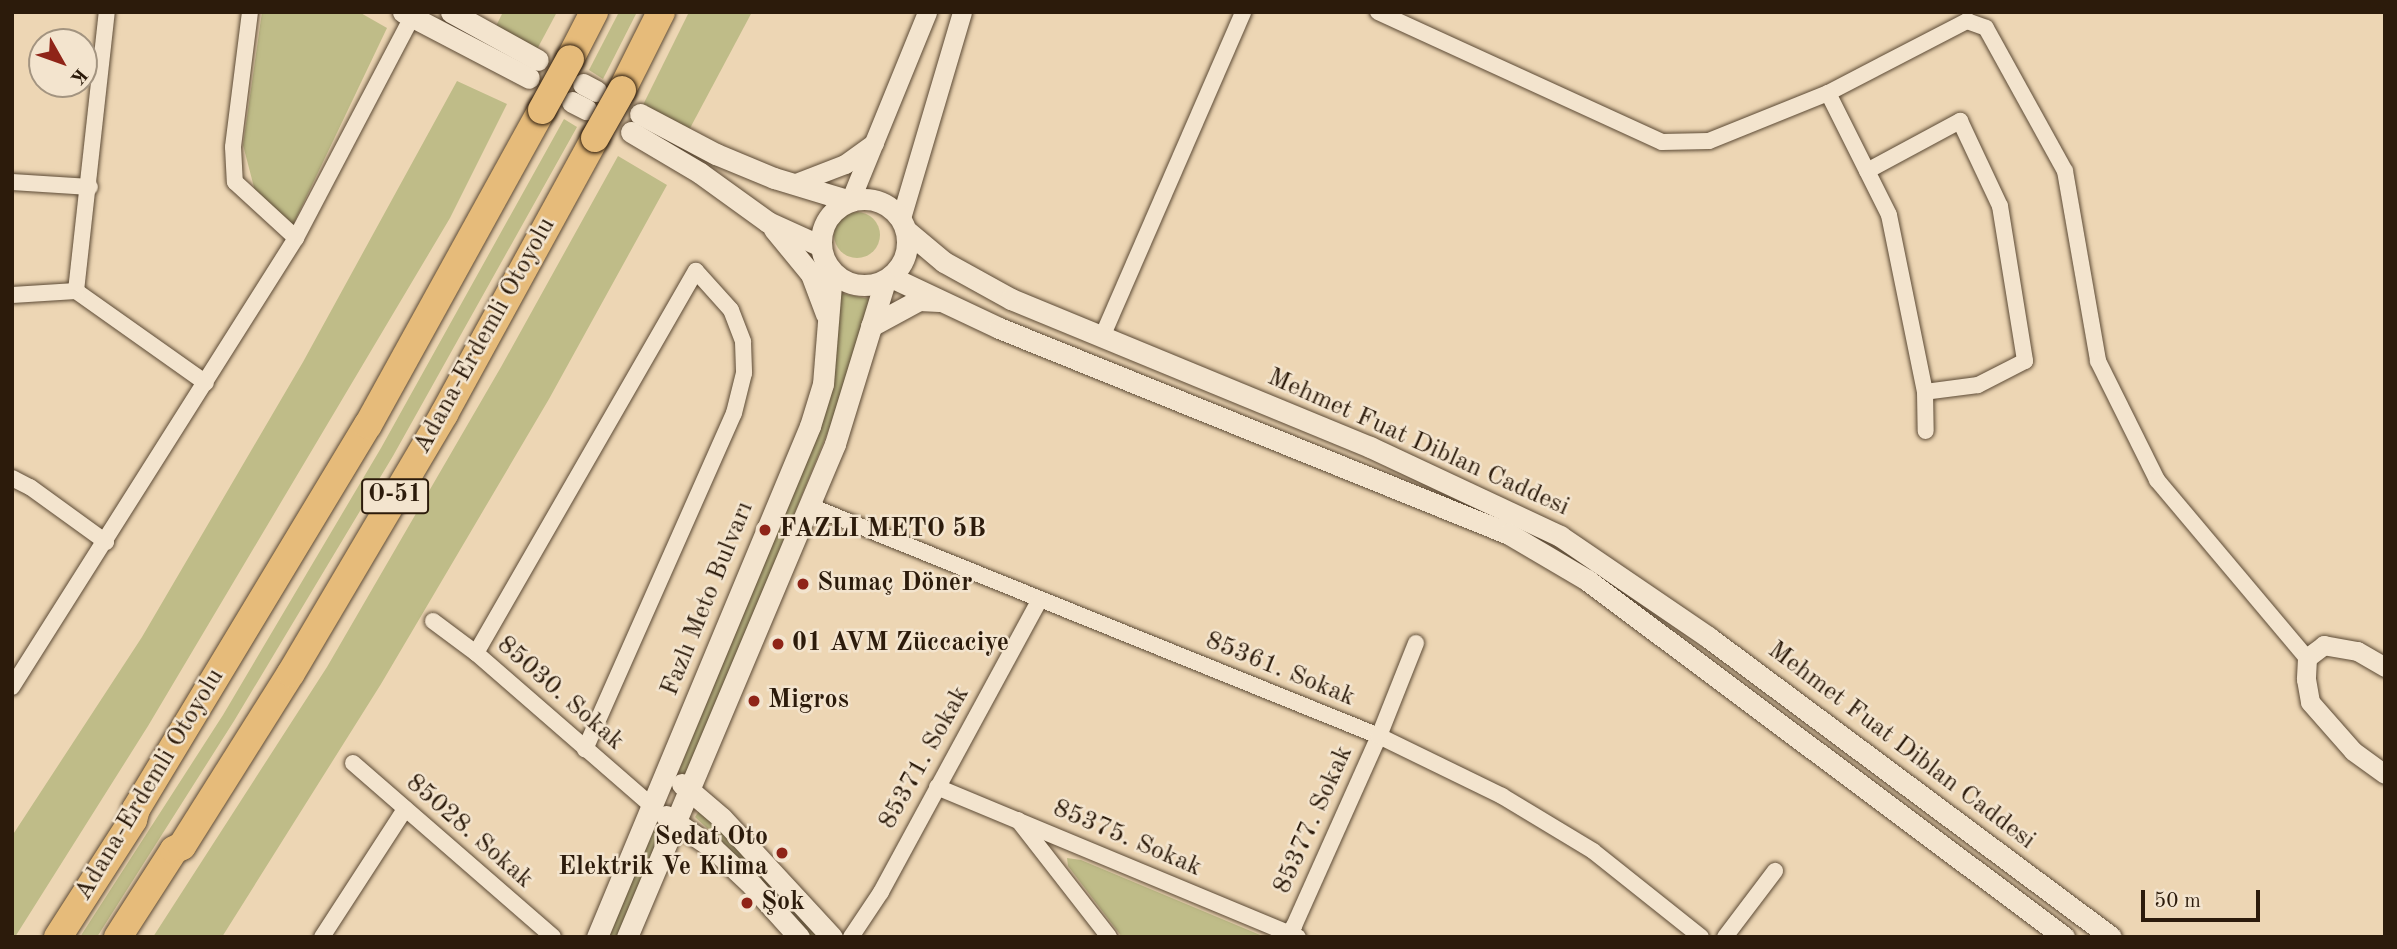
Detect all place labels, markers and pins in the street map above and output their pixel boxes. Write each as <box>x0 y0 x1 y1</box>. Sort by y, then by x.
place label: FAZLI METO 5B <box>779 514 986 546</box>
marker: FAZLI METO 5B <box>757 522 773 538</box>
place label: Sumaç Döner <box>817 568 972 600</box>
marker: Sumaç Döner <box>795 576 811 592</box>
place label: 01 AVM Züccaciye <box>792 628 1009 660</box>
marker: 01 AVM Züccaciye <box>770 636 786 652</box>
place label: Migros <box>768 685 849 717</box>
marker: Migros <box>746 693 762 709</box>
place label: Sedat Oto Elektrik Ve Klima <box>558 822 768 884</box>
marker: Sedat Oto Elektrik Ve Klima <box>774 845 790 861</box>
place label: Şok <box>761 887 805 919</box>
marker: Şok <box>739 895 755 911</box>

